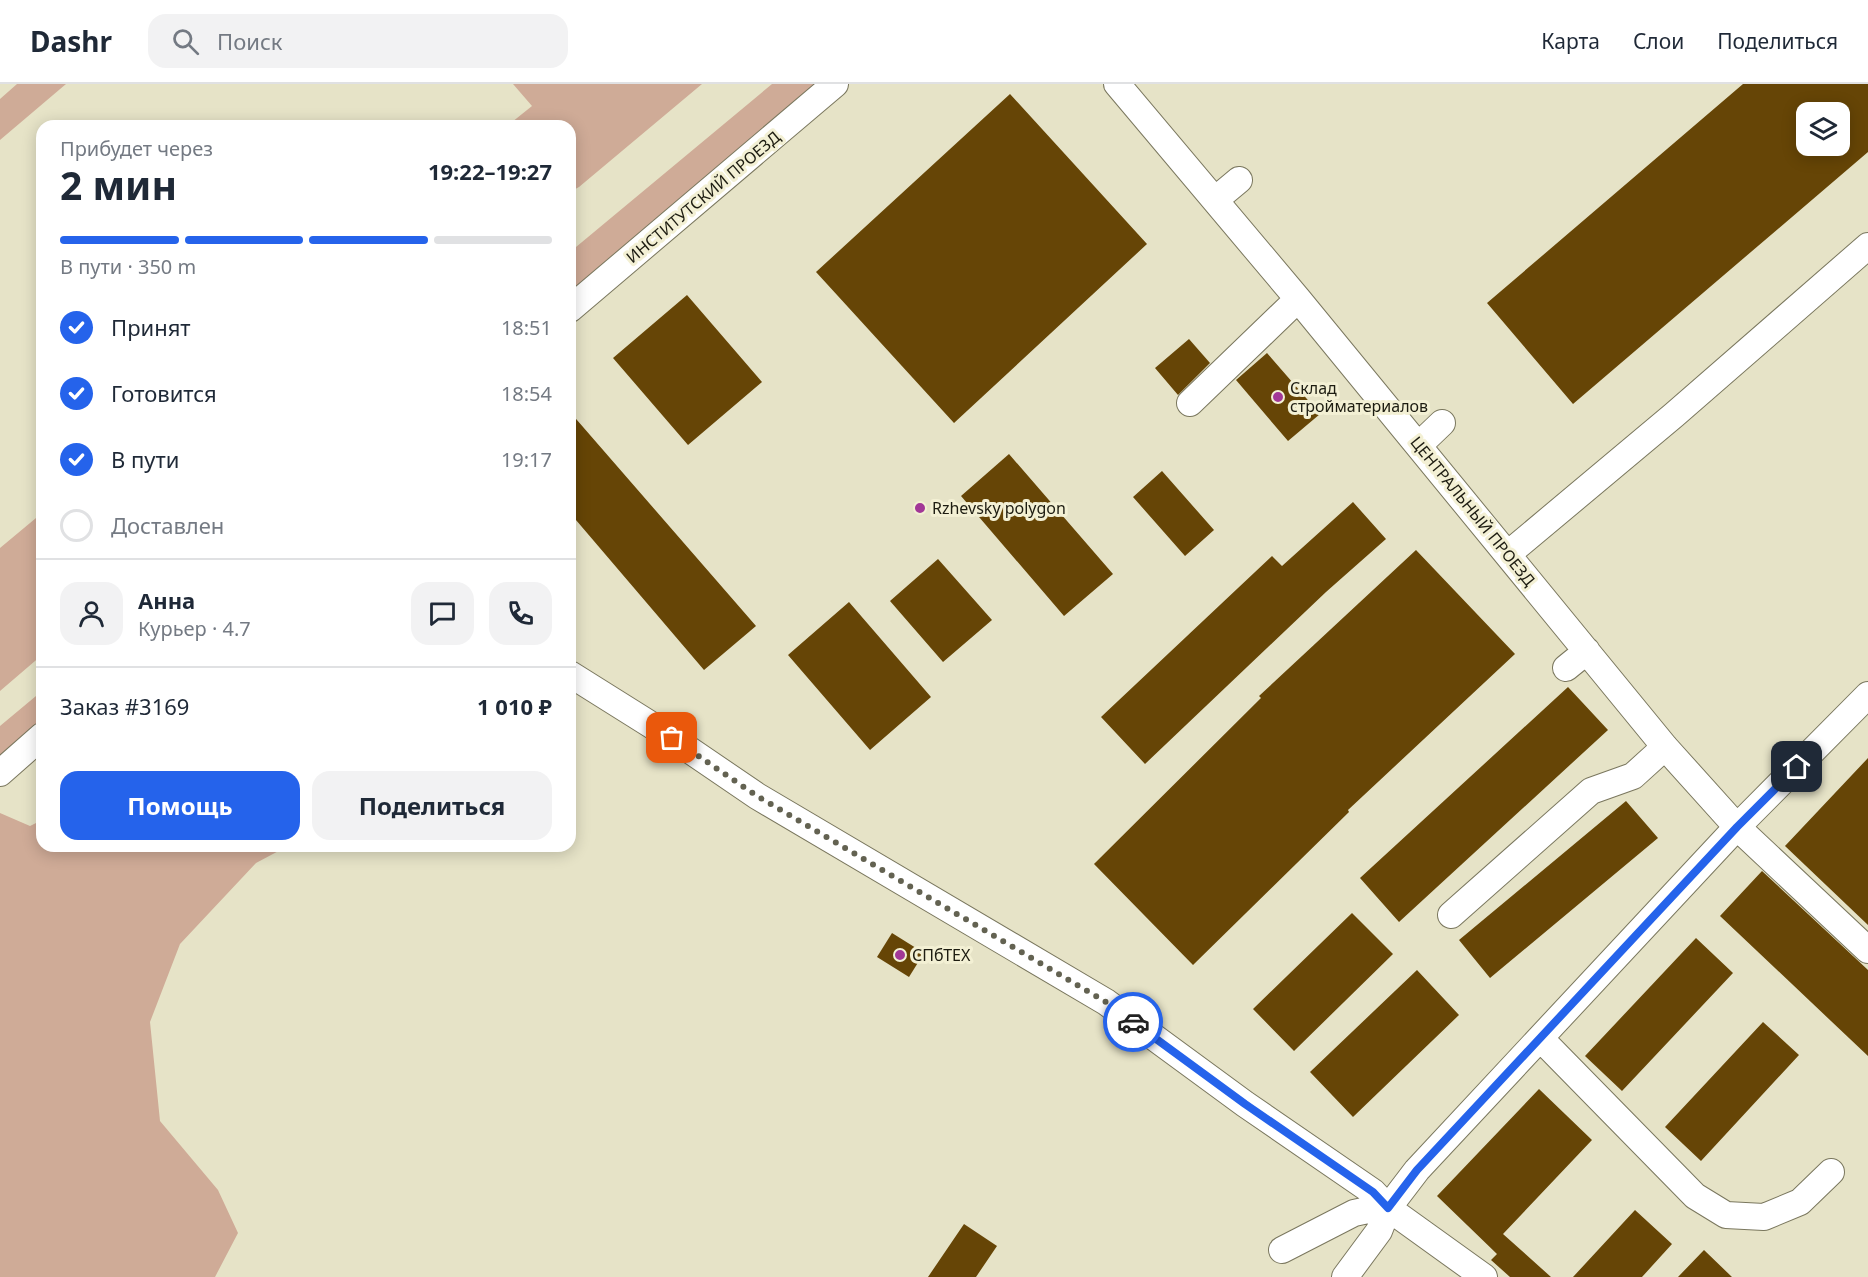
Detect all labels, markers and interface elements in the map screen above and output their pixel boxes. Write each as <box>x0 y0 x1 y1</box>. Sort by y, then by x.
search box <box>148 14 568 68</box>
text: Dashr <box>30 22 112 60</box>
icon: search <box>169 25 202 58</box>
text: Поиск <box>217 26 282 56</box>
text: Карта <box>1541 27 1600 55</box>
text: Слои <box>1633 27 1684 55</box>
text: Поделиться <box>1717 27 1838 55</box>
map controls <box>1796 102 1850 156</box>
button: layers <box>1796 102 1850 156</box>
street label: ИНСТИТУТСКИЙ ПРОЕЗД <box>621 126 785 268</box>
text: Прибудет через <box>60 135 213 162</box>
text: 19:22–19:27 <box>428 156 552 186</box>
text: 2 мин <box>60 158 177 211</box>
text: В пути · 350 m <box>60 253 196 280</box>
icon: check <box>60 311 93 344</box>
text: Принят <box>111 312 191 342</box>
text: 18:51 <box>501 314 552 341</box>
icon: check <box>60 377 93 410</box>
place label: Склад стройматериалов <box>1290 377 1428 417</box>
text: Готовится <box>111 378 217 408</box>
text: 18:54 <box>501 380 552 407</box>
marker: Склад стройматериалов <box>1271 390 1285 404</box>
street label: ЦЕНТРАЛЬНЫЙ ПРОЕЗД <box>1406 432 1540 591</box>
icon: check <box>60 443 93 476</box>
text: В пути <box>111 444 179 474</box>
text: 19:17 <box>501 446 552 473</box>
place label: Rzhevsky polygon <box>932 497 1066 519</box>
marker: Rzhevsky polygon <box>913 501 927 515</box>
text: Доставлен <box>111 510 224 540</box>
button: person <box>60 582 123 645</box>
button: chat <box>411 582 474 645</box>
button: phone <box>489 582 552 645</box>
text: Анна <box>138 585 195 615</box>
text: Курьер · 4.7 <box>138 615 251 642</box>
text: Заказ #3169 <box>60 691 189 721</box>
text: 1 010 ₽ <box>477 691 552 721</box>
pin <box>646 712 697 763</box>
icon: bag <box>655 721 688 754</box>
pin <box>1771 741 1822 792</box>
icon: home <box>1780 750 1813 783</box>
button: Помощь <box>60 771 300 840</box>
button: Поделиться <box>312 771 552 840</box>
place label: СПбТЕХ <box>912 944 971 966</box>
marker: СПбТЕХ <box>893 948 907 962</box>
courier <box>1103 992 1163 1052</box>
icon: car <box>1117 1006 1150 1039</box>

